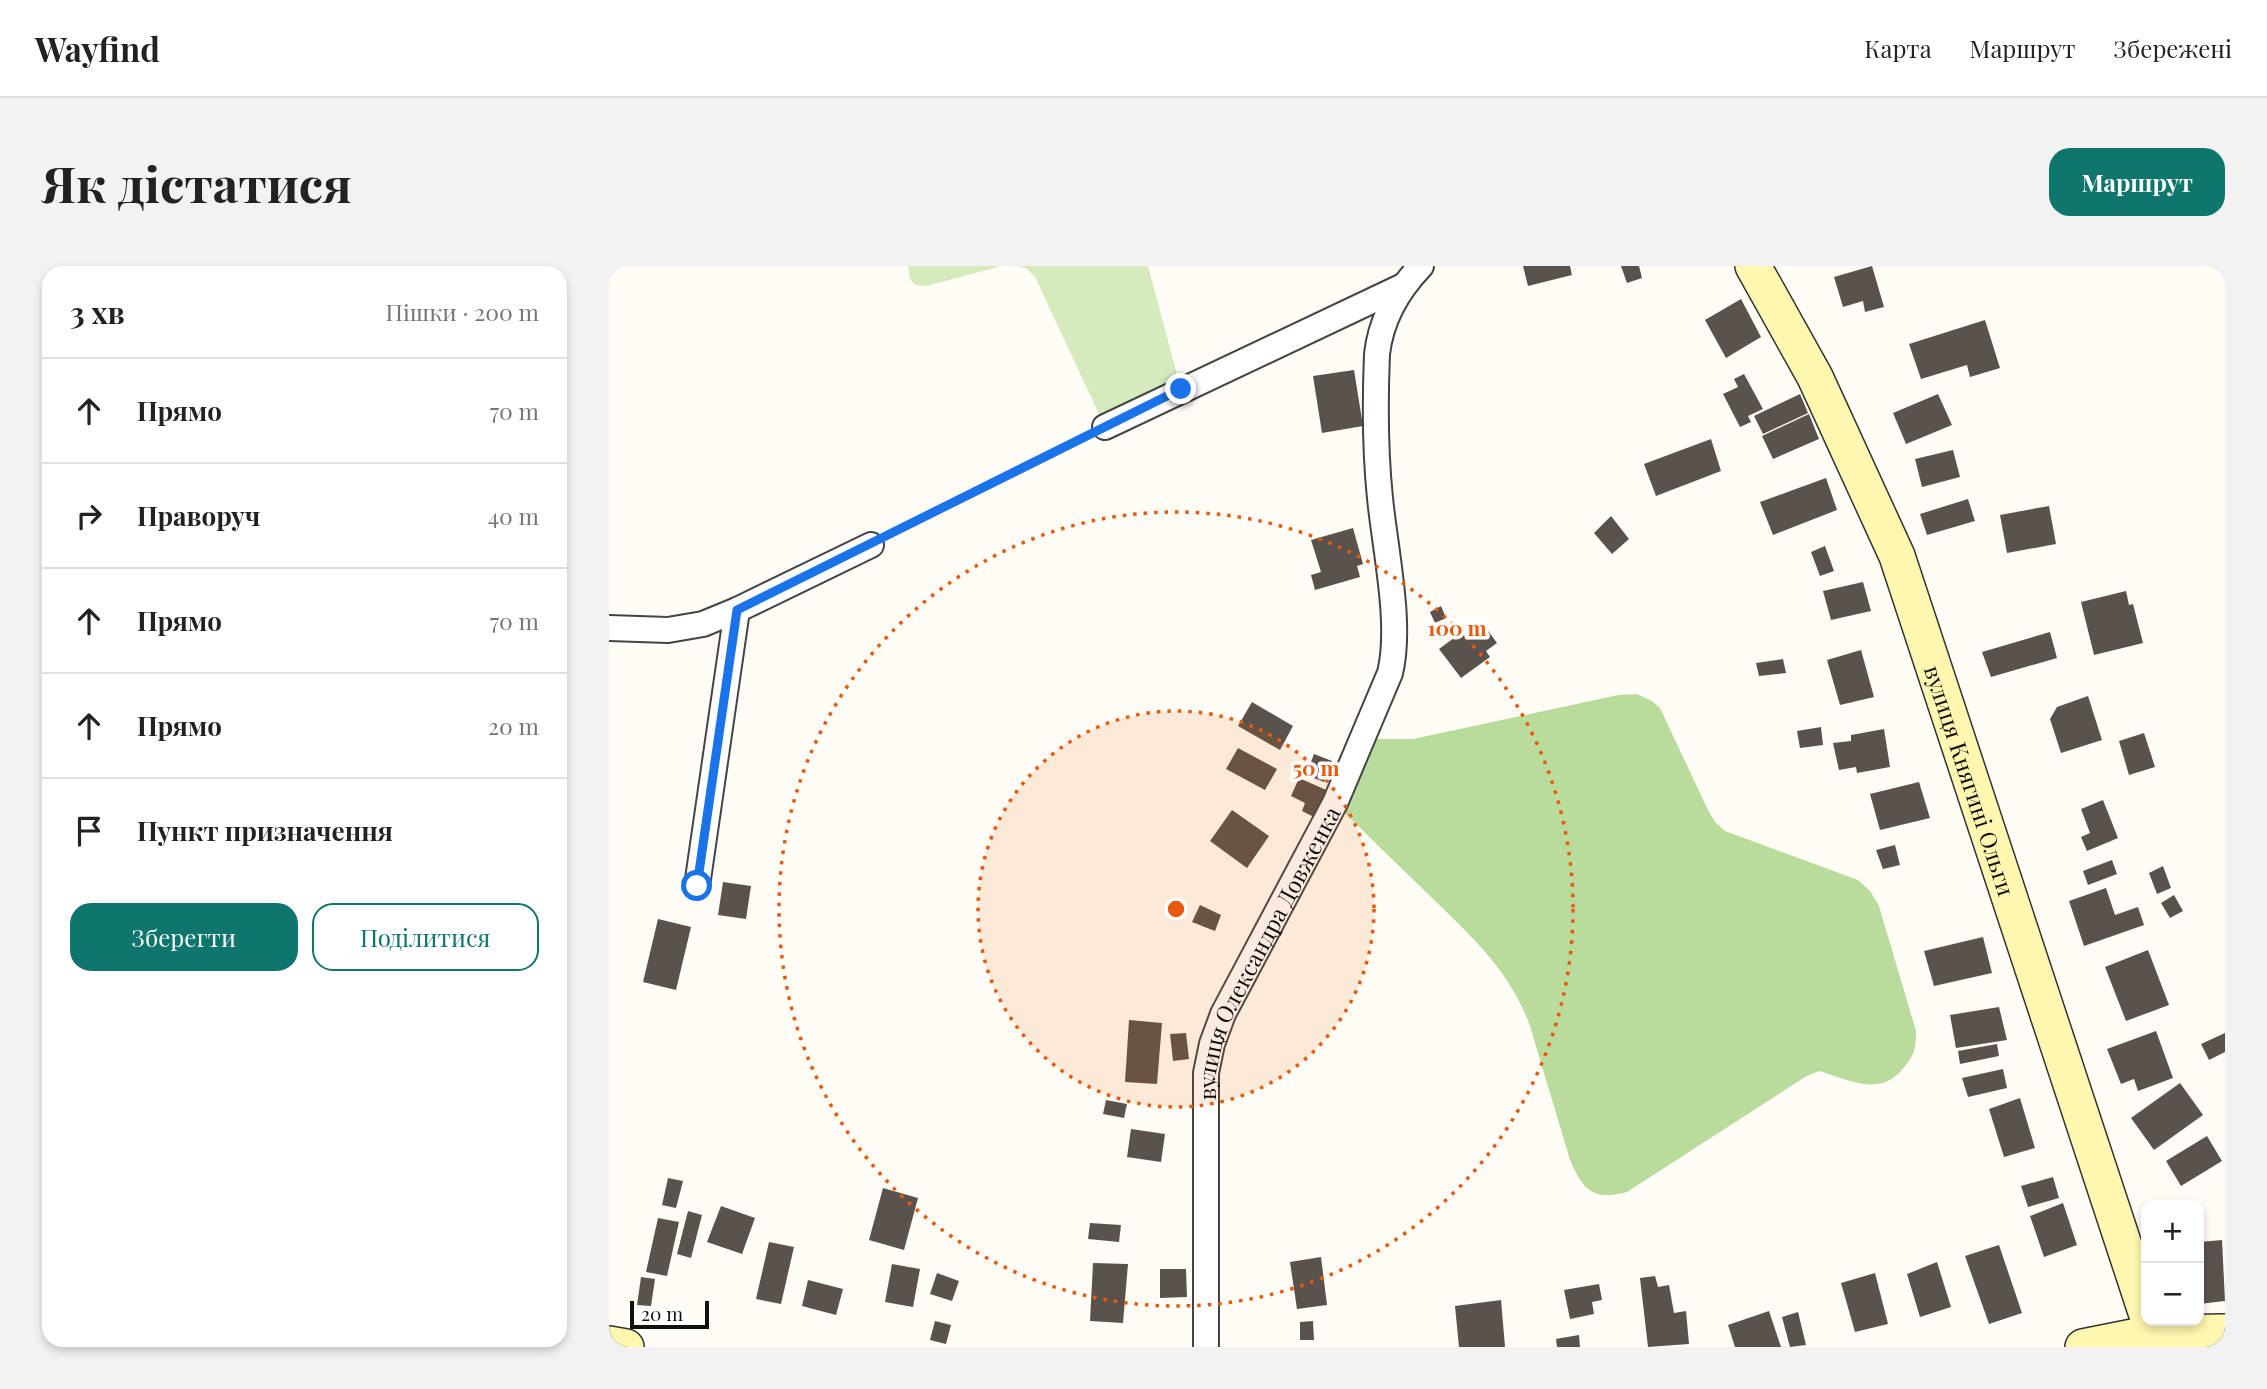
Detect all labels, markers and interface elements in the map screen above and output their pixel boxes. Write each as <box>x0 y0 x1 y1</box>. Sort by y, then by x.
text: Wayfind <box>35 26 160 70</box>
text: Карта <box>1864 32 1932 64</box>
text: Маршрут <box>1970 32 2076 64</box>
text: Збережені <box>2114 32 2232 64</box>
button: Маршрут <box>2049 148 2225 216</box>
text: Як дістатися <box>42 150 352 215</box>
text: 3 хв <box>70 292 125 332</box>
text: Пішки · 200 m <box>386 296 539 327</box>
route end <box>1165 373 1196 404</box>
icon: ahead <box>70 392 108 430</box>
text: Прямо <box>137 393 222 428</box>
text: 70 m <box>490 395 539 426</box>
icon: right <box>70 497 108 535</box>
text: Праворуч <box>137 498 260 533</box>
text: 40 m <box>488 500 539 531</box>
icon: ahead <box>70 602 108 640</box>
text: Прямо <box>137 603 222 638</box>
text: 70 m <box>490 605 539 636</box>
text: 100 m <box>1427 613 1487 641</box>
street label: вулиця Княгині Ольги <box>1918 661 2023 899</box>
icon: ahead <box>70 707 108 745</box>
text: Прямо <box>137 708 222 743</box>
text: 20 m <box>488 710 539 741</box>
text: 50 m <box>1292 753 1340 781</box>
street label: вулиця Олександра Довженка <box>1190 800 1347 1100</box>
icon: arrive <box>70 812 108 850</box>
text: Пункт призначення <box>137 813 393 848</box>
route start <box>681 870 712 901</box>
centre of rings <box>1164 897 1188 921</box>
button: Зберегти <box>70 903 298 971</box>
button: Поділитися <box>312 903 539 971</box>
map controls <box>2141 1200 2204 1326</box>
button: + <box>2141 1200 2204 1263</box>
button: − <box>2141 1263 2204 1326</box>
scale bar <box>630 1298 709 1330</box>
text: 20 m <box>641 1300 683 1326</box>

